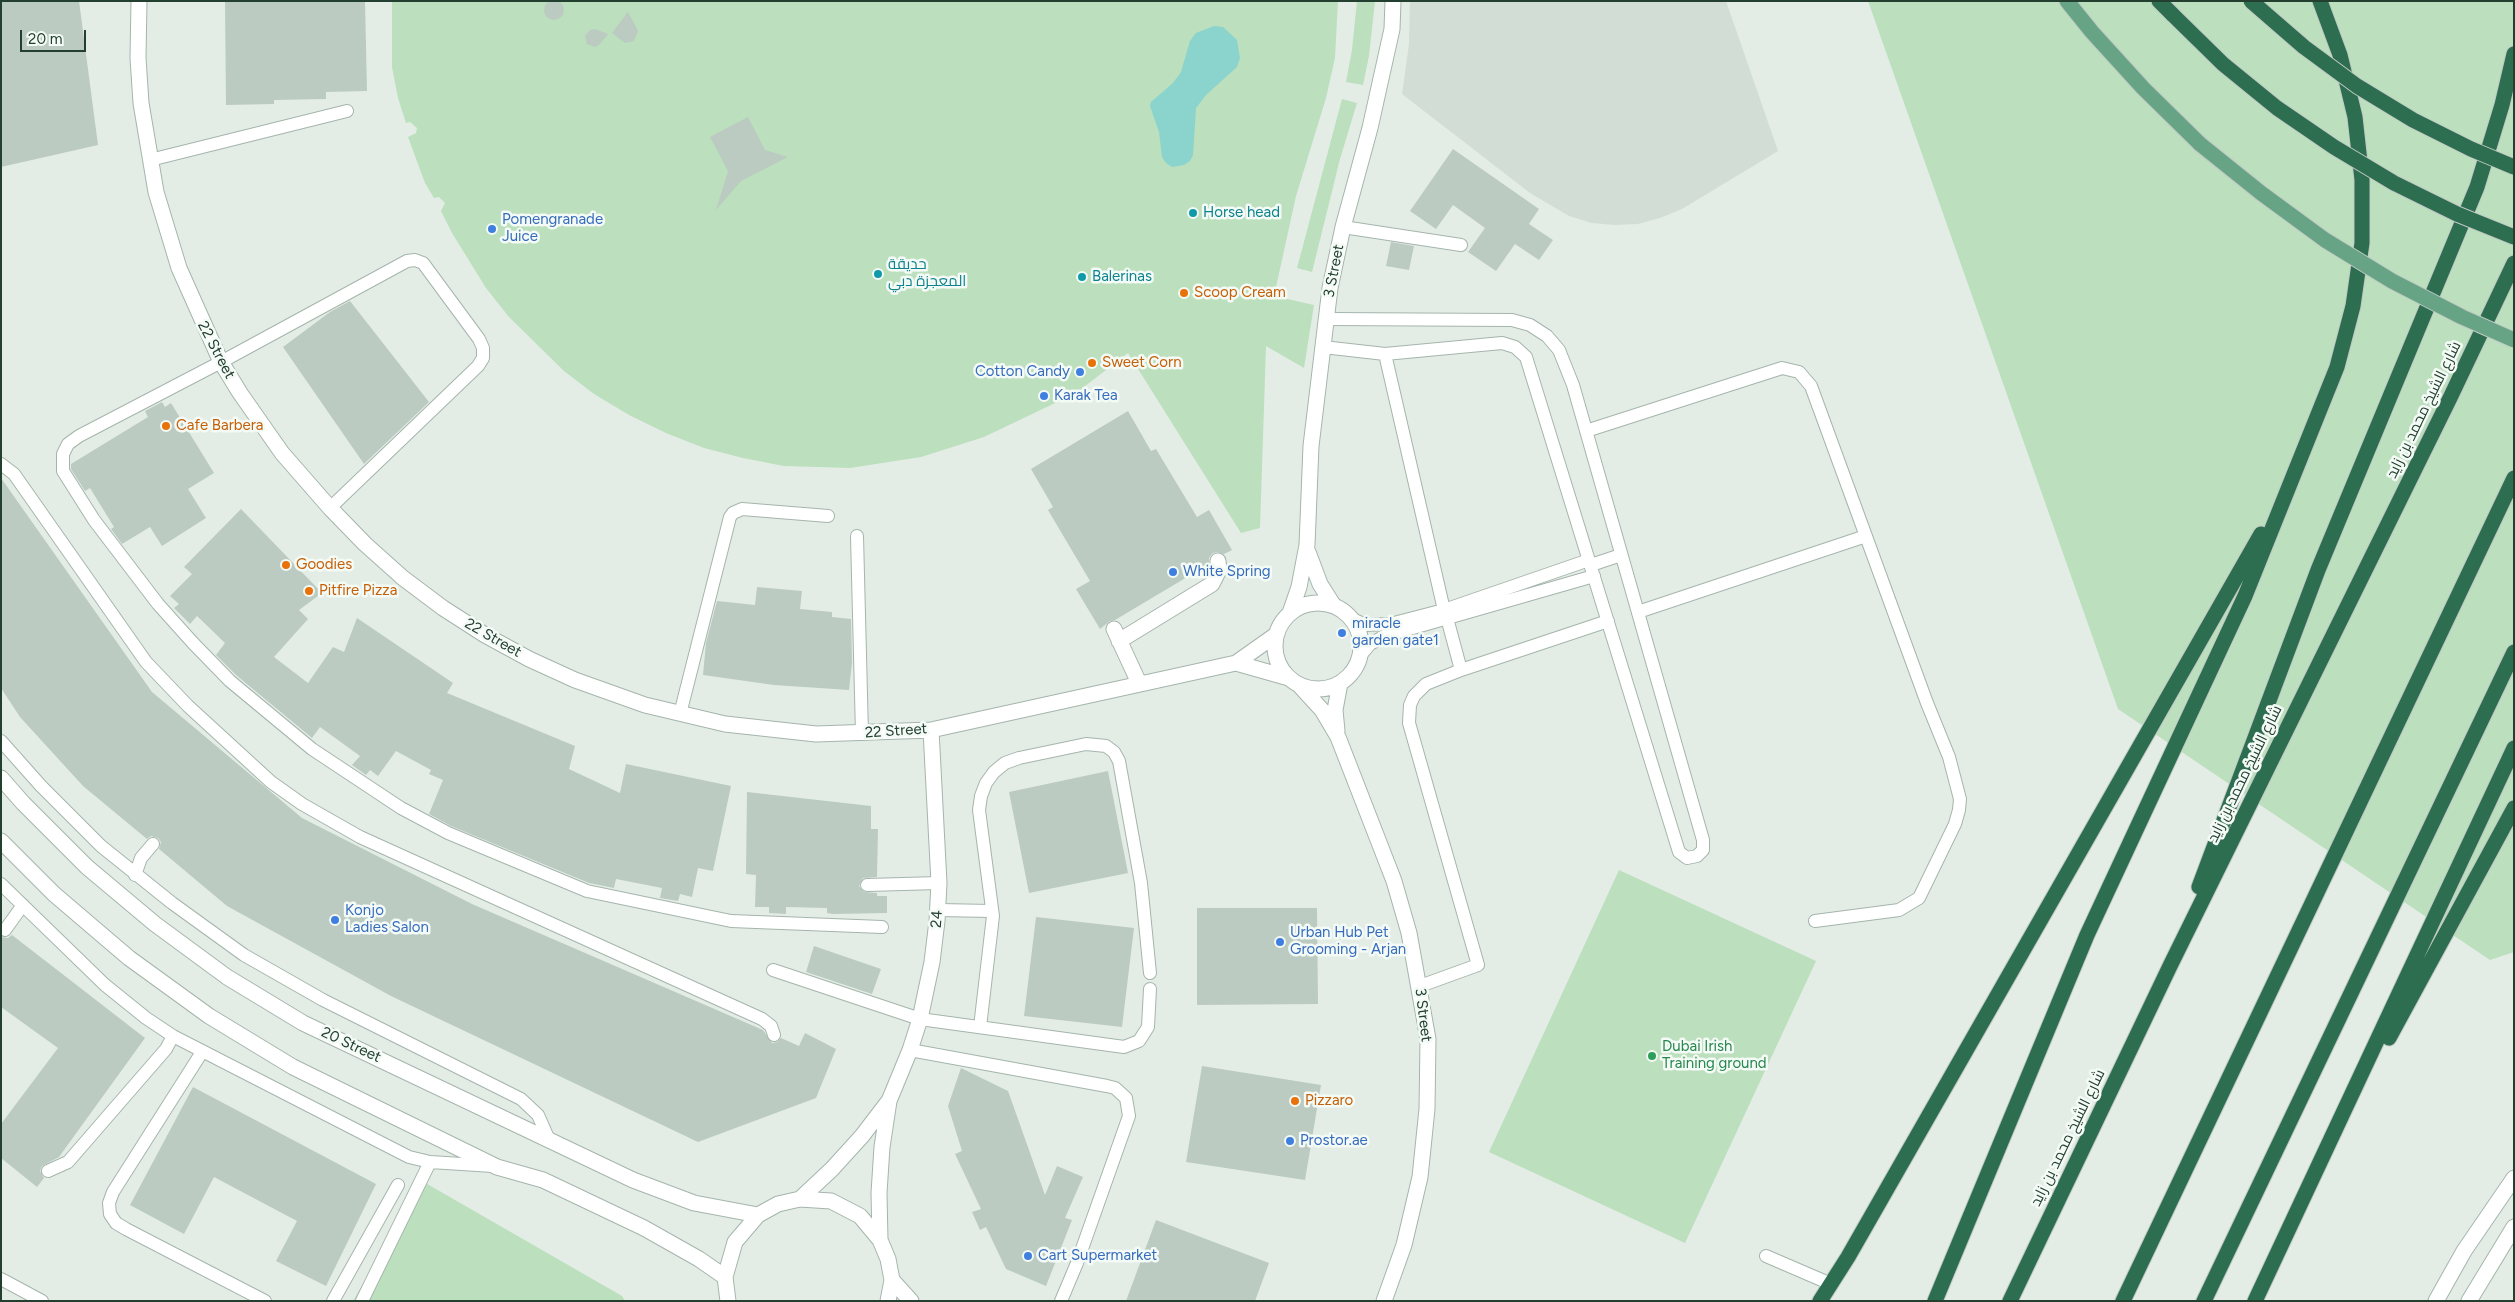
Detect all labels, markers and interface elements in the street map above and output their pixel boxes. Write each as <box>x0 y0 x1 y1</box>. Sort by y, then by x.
scale bar <box>22 20 89 52</box>
text: 20 m <box>28 30 62 48</box>
place label: Horse head <box>1203 204 1280 222</box>
marker: Horse head <box>1187 207 1199 219</box>
place label: Pomengranade Juice <box>502 211 603 246</box>
marker: Pomengranade Juice <box>486 223 498 235</box>
street label: 3 Street <box>1320 243 1348 299</box>
place label: حديقة المعجزة دبي <box>888 256 966 291</box>
marker: حديقة المعجزة دبي <box>872 268 884 280</box>
place label: Balerinas <box>1092 268 1152 286</box>
marker: Balerinas <box>1076 271 1088 283</box>
place label: Scoop Cream <box>1194 284 1286 302</box>
marker: Scoop Cream <box>1178 287 1190 299</box>
street label: 22 Street <box>193 318 239 382</box>
street label: شارع الشيخ محمد بن زايد <box>2383 339 2465 481</box>
place label: Sweet Corn <box>1102 354 1182 372</box>
marker: Sweet Corn <box>1086 357 1098 369</box>
place label: Cotton Candy <box>975 363 1070 381</box>
marker: Cotton Candy <box>1074 366 1086 378</box>
place label: Karak Tea <box>1054 387 1118 405</box>
marker: Karak Tea <box>1038 390 1050 402</box>
place label: Cafe Barbera <box>176 417 263 435</box>
marker: Cafe Barbera <box>160 420 172 432</box>
place label: Goodies <box>296 556 352 574</box>
marker: Goodies <box>280 559 292 571</box>
place label: White Spring <box>1183 563 1271 581</box>
marker: White Spring <box>1167 566 1179 578</box>
place label: Pitfire Pizza <box>319 582 397 600</box>
marker: Pitfire Pizza <box>303 585 315 597</box>
street label: 22 Street <box>461 615 525 661</box>
place label: miracle garden gate1 <box>1352 615 1439 650</box>
marker: miracle garden gate1 <box>1336 627 1348 639</box>
street label: شارع الشيخ محمد بن زايد <box>2204 703 2286 845</box>
street label: 22 Street <box>864 720 928 742</box>
place label: Konjo Ladies Salon <box>345 902 429 937</box>
street label: 24 <box>927 910 947 928</box>
marker: Konjo Ladies Salon <box>329 914 341 926</box>
place label: Urban Hub Pet Grooming - Arjan <box>1290 924 1406 959</box>
marker: Urban Hub Pet Grooming - Arjan <box>1274 936 1286 948</box>
street label: 3 Street <box>1411 987 1435 1043</box>
street label: 20 Street <box>318 1023 384 1067</box>
place label: Dubai Irish Training ground <box>1662 1038 1767 1073</box>
marker: Dubai Irish Training ground <box>1646 1050 1658 1062</box>
street label: شارع الشيخ محمد بن زايد <box>2027 1067 2109 1209</box>
place label: Pizzaro <box>1305 1092 1353 1110</box>
marker: Pizzaro <box>1289 1095 1301 1107</box>
place label: Prostor.ae <box>1300 1132 1368 1150</box>
marker: Prostor.ae <box>1284 1135 1296 1147</box>
place label: Cart Supermarket <box>1038 1247 1157 1265</box>
marker: Cart Supermarket <box>1022 1250 1034 1262</box>

